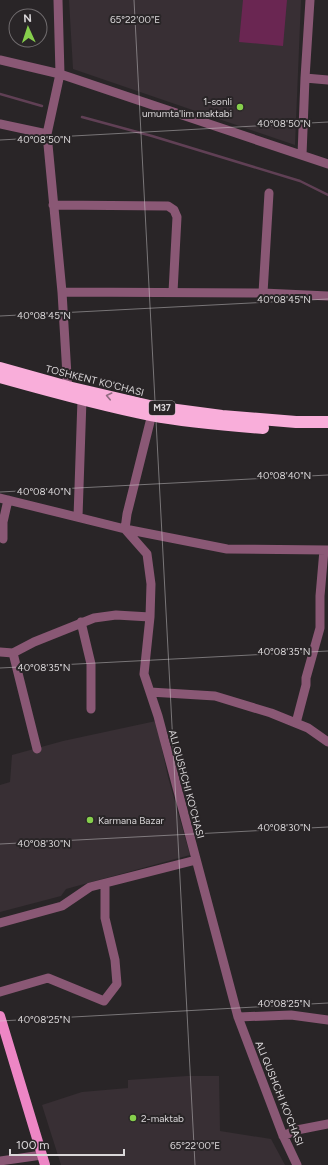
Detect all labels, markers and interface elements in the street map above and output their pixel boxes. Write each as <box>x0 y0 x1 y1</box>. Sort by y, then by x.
north arrow <box>8 8 48 48</box>
text: N <box>23 12 32 25</box>
text: 65°22'00"E <box>110 13 160 26</box>
place label: 1-sonli umumta'lim maktabi <box>142 95 232 120</box>
marker: 1-sonli umumta'lim maktabi <box>235 102 245 112</box>
text: 40°08'50"N <box>257 117 311 130</box>
text: 40°08'50"N <box>17 133 71 146</box>
text: 40°08'45"N <box>257 293 311 306</box>
text: 40°08'45"N <box>17 309 71 322</box>
street label: TOSHKENT KO'CHASI <box>44 362 145 399</box>
one-way arrow <box>106 393 112 401</box>
road number: M37 <box>149 401 175 415</box>
text: 40°08'40"N <box>257 469 311 482</box>
text: 40°08'40"N <box>17 485 71 498</box>
text: 40°08'35"N <box>258 645 311 658</box>
text: 40°08'35"N <box>18 661 71 674</box>
street label: ALI QUSHCHI KO'CHASI <box>166 728 207 840</box>
place label: Karmana Bazar <box>98 814 164 827</box>
marker: Karmana Bazar <box>85 815 95 825</box>
text: 40°08'30"N <box>257 821 311 834</box>
text: 40°08'30"N <box>17 837 71 850</box>
text: 40°08'25"N <box>257 997 311 1010</box>
text: 40°08'25"N <box>17 1013 71 1026</box>
street label: ALI QUSHCHI KO'CHASI <box>253 1039 307 1147</box>
place label: 2-maktab <box>141 1112 184 1125</box>
marker: 2-maktab <box>128 1113 138 1123</box>
scale bar <box>10 1131 124 1157</box>
text: 100 m <box>16 1138 50 1152</box>
text: 65°22'00"E <box>170 1139 220 1152</box>

